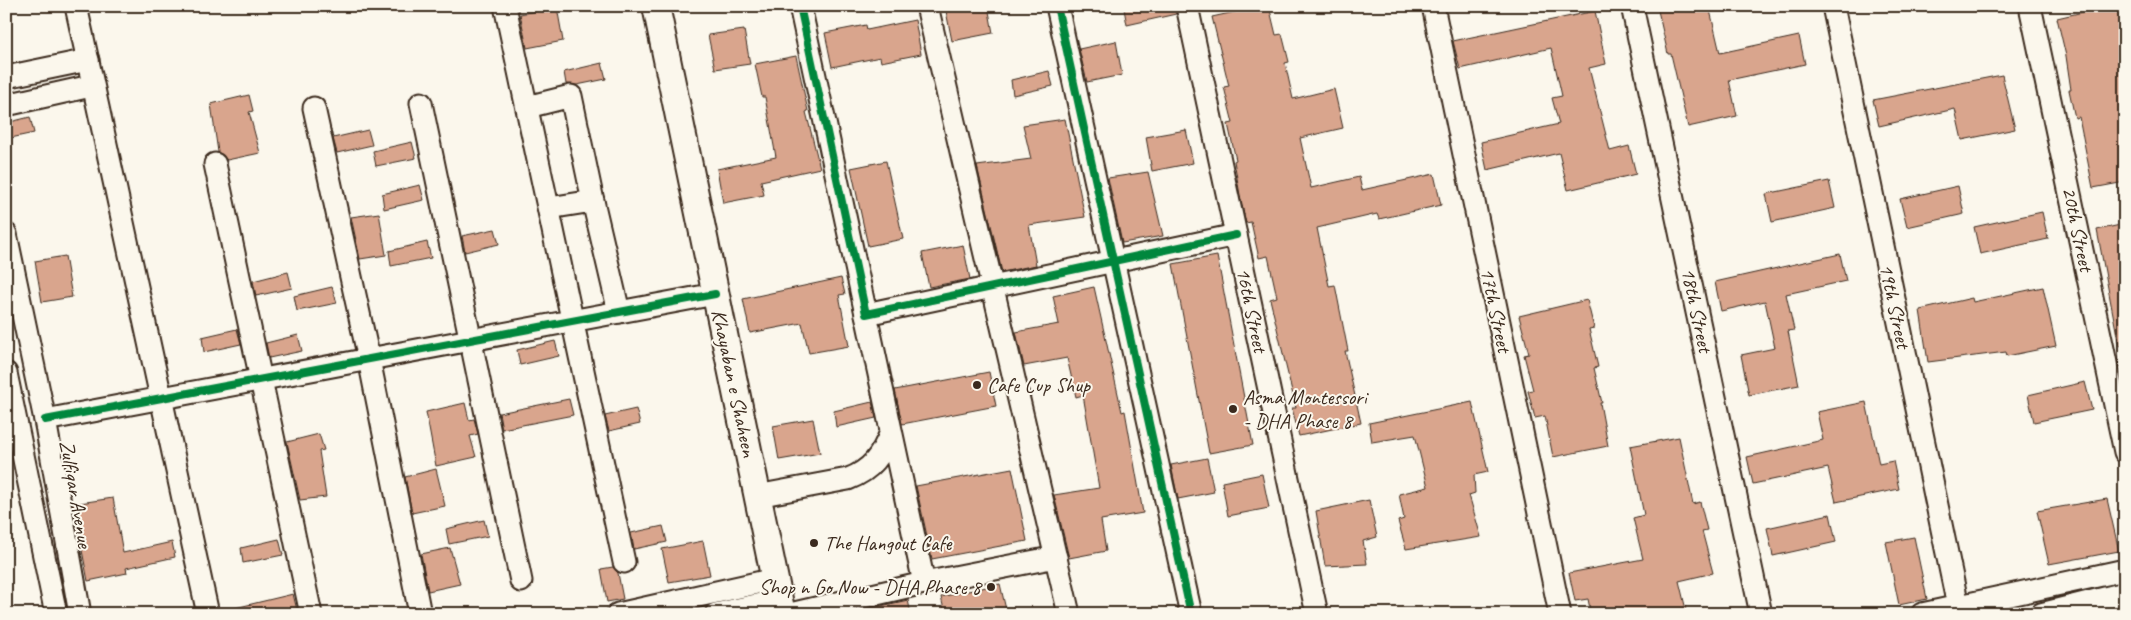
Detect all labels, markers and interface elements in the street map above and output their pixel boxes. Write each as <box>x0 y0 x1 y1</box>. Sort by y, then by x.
street label: 20th Street <box>2056 184 2100 276</box>
street label: 19th Street <box>1873 261 1917 353</box>
street label: 16th Street <box>1230 265 1274 357</box>
street label: 17th Street <box>1474 265 1518 357</box>
street label: 18th Street <box>1675 265 1719 357</box>
street label: Khayaban e Shaheen <box>706 307 762 460</box>
place label: Cafe Cup Shup <box>987 372 1091 398</box>
marker: Cafe Cup Shup <box>971 379 983 391</box>
place label: Asma Montessori - DHA Phase 8 <box>1243 384 1370 434</box>
marker: Asma Montessori - DHA Phase 8 <box>1227 403 1239 415</box>
street label: Zulfiqar Avenue <box>54 438 98 551</box>
place label: The Hangout Cafe <box>824 530 953 556</box>
marker: The Hangout Cafe <box>808 537 820 549</box>
place label: Shop n Go Now - DHA Phase 8 <box>759 574 984 600</box>
marker: Shop n Go Now - DHA Phase 8 <box>985 581 997 593</box>

